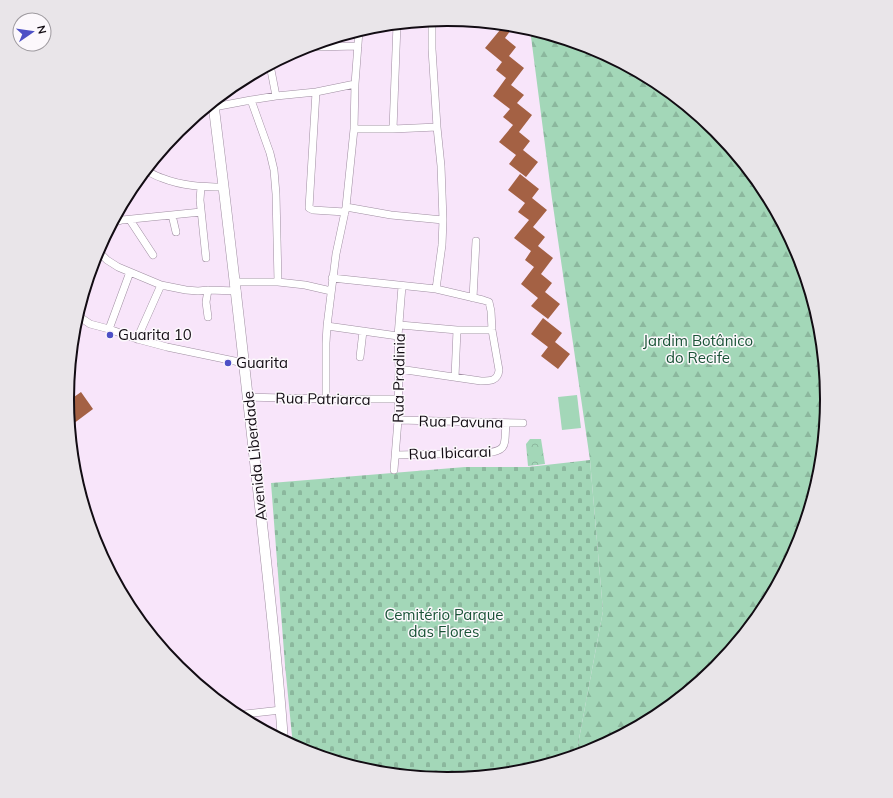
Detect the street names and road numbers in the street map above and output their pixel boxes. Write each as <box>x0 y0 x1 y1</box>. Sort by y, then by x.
street label: Rua Pradinia <box>388 333 409 423</box>
street label: Rua Patriarca <box>275 388 371 409</box>
street label: Avenida Liberdade <box>238 390 271 522</box>
street label: Rua Pavuna <box>418 411 504 432</box>
street label: Rua Ibicarai <box>408 442 492 463</box>

